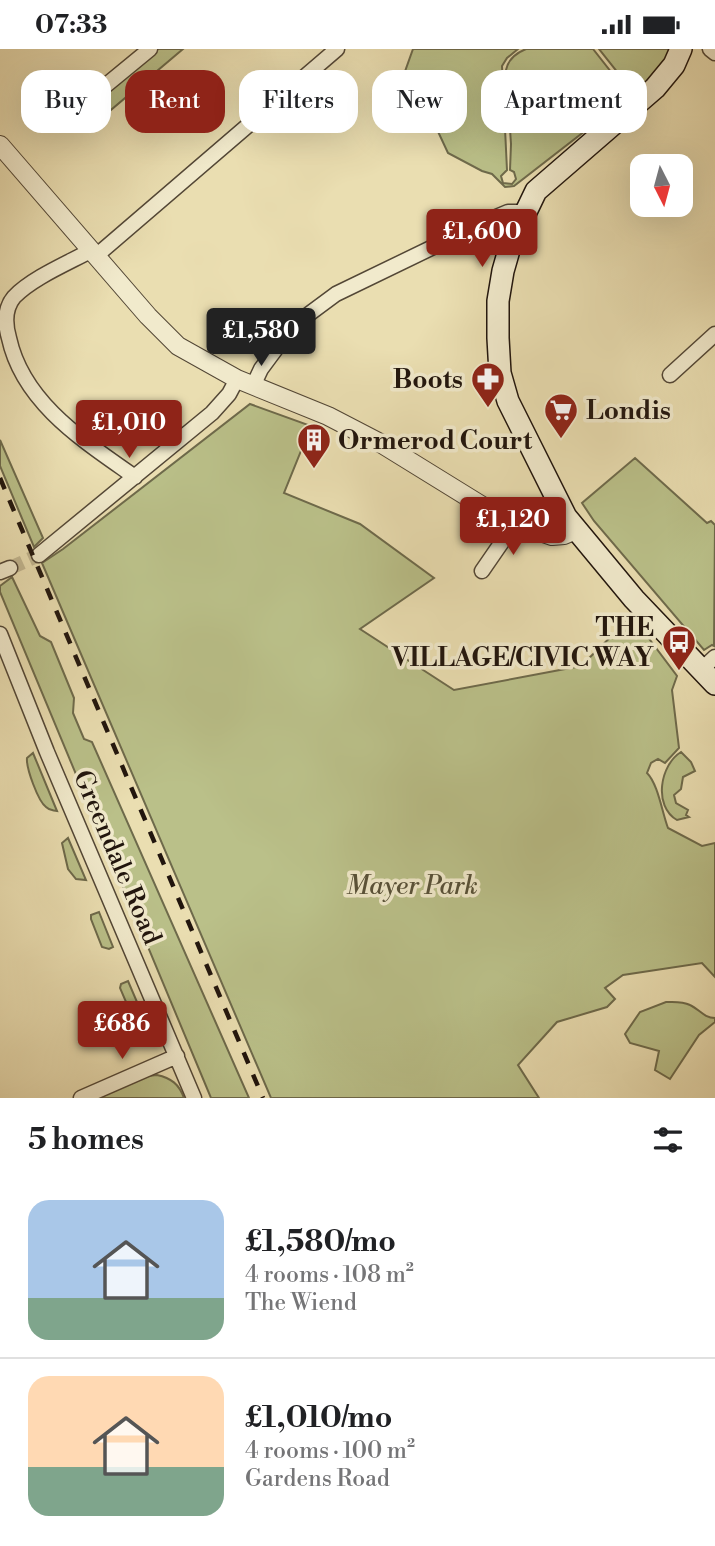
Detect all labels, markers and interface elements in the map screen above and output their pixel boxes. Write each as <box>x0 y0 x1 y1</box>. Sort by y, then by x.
text: 07:33 <box>35 9 107 41</box>
chip: Buy <box>21 70 111 133</box>
chip: Rent <box>125 70 225 133</box>
chip: Filters <box>239 70 358 133</box>
chip: New <box>372 70 467 133</box>
chip: Apartment <box>481 70 647 133</box>
north arrow <box>630 154 693 217</box>
map controls <box>630 154 693 217</box>
pin: £1,600 <box>425 209 539 269</box>
text: £1,600 <box>442 218 522 246</box>
pin: £1,580 <box>204 309 318 368</box>
text: £1,580 <box>223 317 299 345</box>
pharmacy icon: Boots <box>469 360 507 409</box>
place label: Boots <box>393 364 463 396</box>
supermarket icon: Londis <box>542 391 580 440</box>
place label: Londis <box>586 395 671 427</box>
pin: £1,010 <box>72 401 186 460</box>
text: £1,010 <box>92 409 166 437</box>
building icon: Ormerod Court <box>295 421 333 470</box>
place label: Ormerod Court <box>338 425 533 457</box>
pin: £1,120 <box>456 497 570 557</box>
text: £1,120 <box>476 506 550 534</box>
place label: THE VILLAGE/CIVIC WAY <box>391 612 654 674</box>
bus stop icon: THE VILLAGE/CIVIC WAY <box>660 623 698 672</box>
street label: Greendale Road <box>66 765 168 950</box>
park label: Mayer Park <box>346 870 478 902</box>
pin: £686 <box>81 1002 163 1061</box>
text: £686 <box>94 1010 150 1038</box>
text: 5 homes <box>28 1121 144 1159</box>
icon: filters <box>649 1121 687 1159</box>
text: £1,580/mo <box>245 1223 396 1261</box>
icon: home <box>84 1228 168 1312</box>
text: 4 rooms · 108 m² <box>245 1261 414 1289</box>
text: The Wiend <box>245 1289 357 1317</box>
text: £1,010/mo <box>245 1399 393 1437</box>
icon: home <box>84 1404 168 1488</box>
text: 4 rooms · 100 m² <box>245 1437 415 1465</box>
text: Gardens Road <box>245 1465 390 1493</box>

